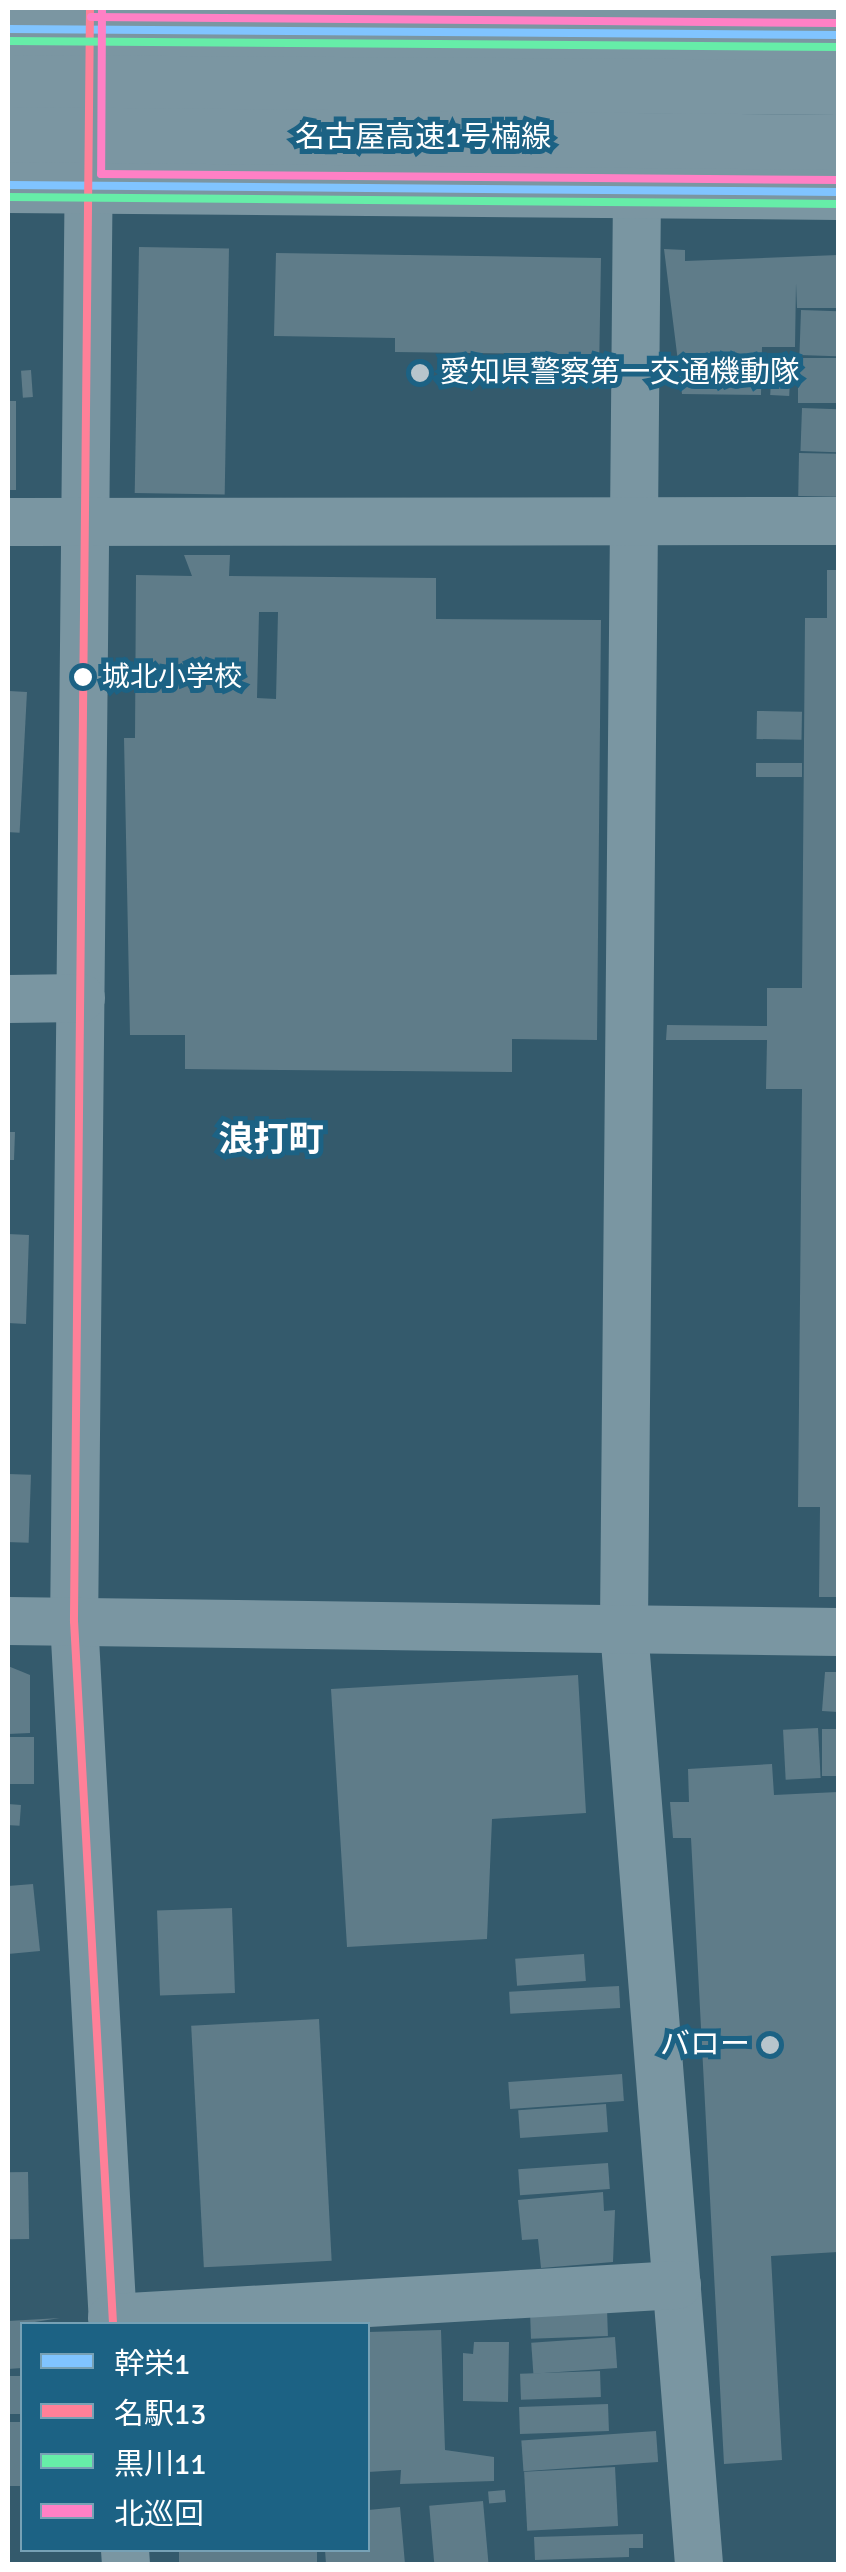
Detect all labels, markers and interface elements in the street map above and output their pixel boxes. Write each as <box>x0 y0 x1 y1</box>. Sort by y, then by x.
street label: 名古屋高速1号楠線 <box>295 120 551 156</box>
place label: 愛知県警察第一交通機動隊 <box>440 355 800 391</box>
marker: 愛知県警察第一交通機動隊 <box>409 362 431 384</box>
place label: 城北小学校 <box>102 660 242 694</box>
marker: 城北小学校 <box>73 667 93 687</box>
district label: 浪打町 <box>219 1119 323 1161</box>
place label: バロー <box>660 2027 750 2063</box>
marker: バロー <box>759 2034 781 2056</box>
legend <box>20 2322 370 2552</box>
text: 幹栄1 <box>114 2346 190 2383</box>
text: 名駅13 <box>114 2396 206 2433</box>
text: 黒川11 <box>114 2446 206 2483</box>
text: 北巡回 <box>114 2496 204 2533</box>

